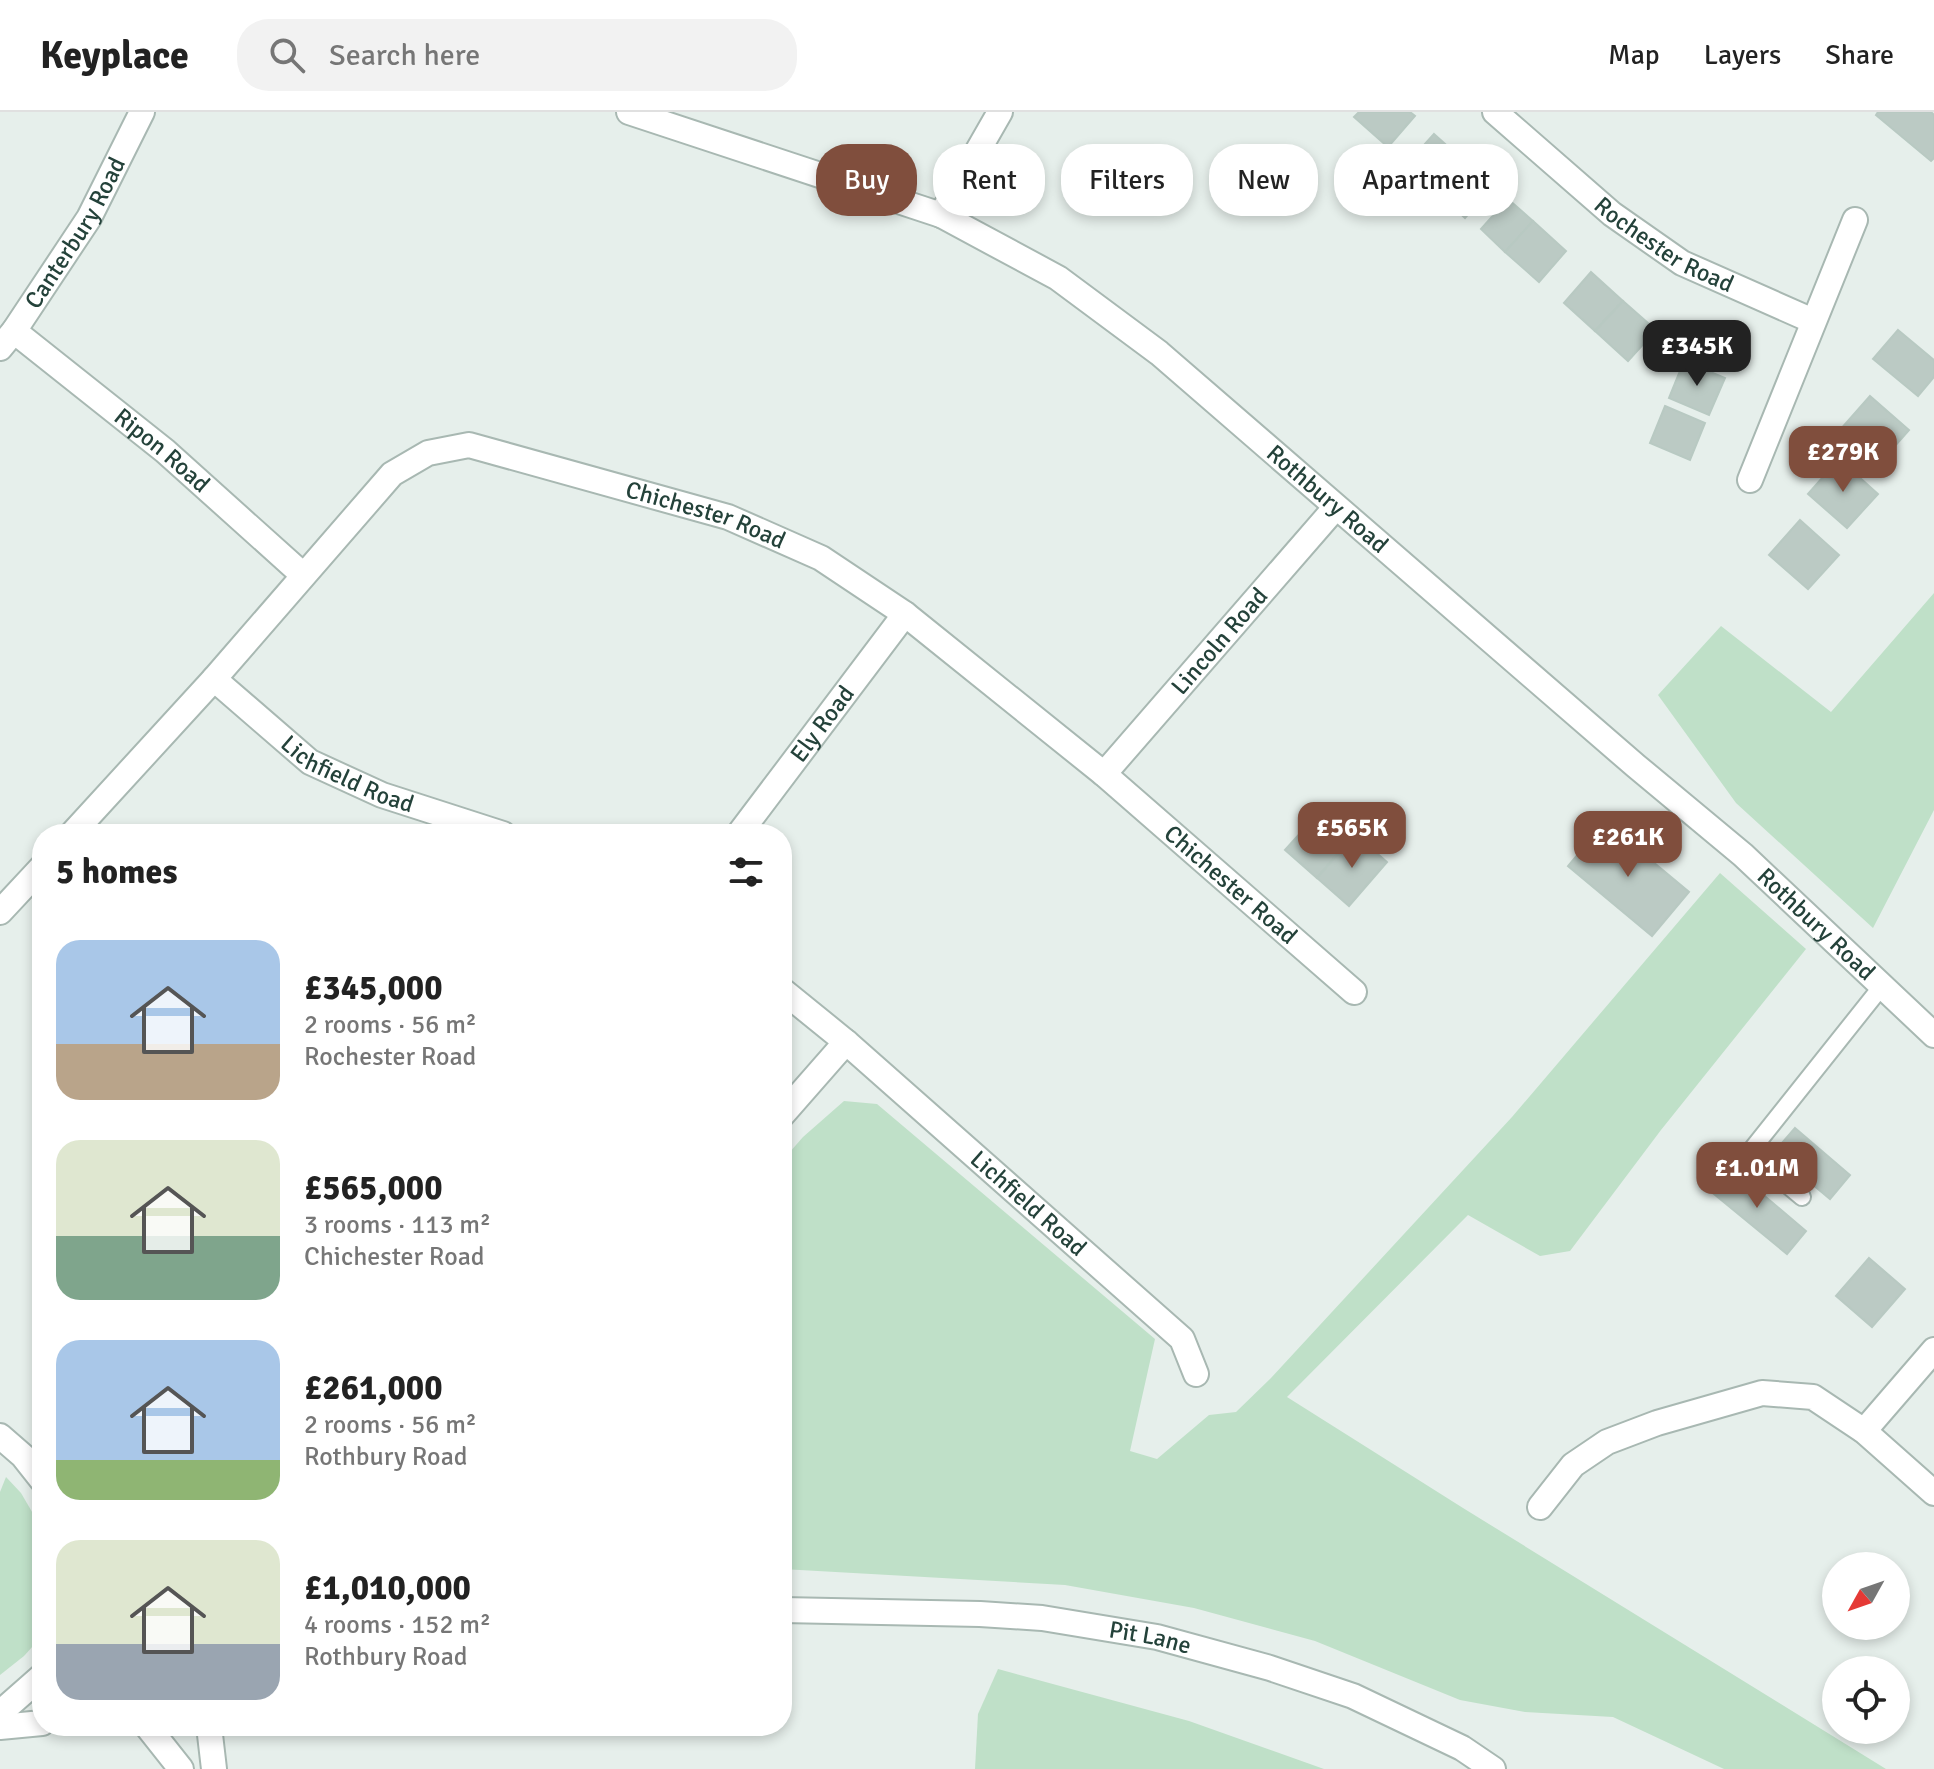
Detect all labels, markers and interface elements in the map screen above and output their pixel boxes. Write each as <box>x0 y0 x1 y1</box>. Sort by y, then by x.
search box <box>237 19 797 91</box>
text: Keyplace <box>40 32 189 79</box>
icon: search <box>265 33 309 77</box>
text: Search here <box>329 37 480 74</box>
text: Map <box>1608 38 1660 72</box>
text: Layers <box>1704 38 1781 72</box>
text: Share <box>1825 38 1894 72</box>
chip: Buy <box>816 144 917 216</box>
chip: Rent <box>933 144 1045 216</box>
chip: Filters <box>1061 144 1193 216</box>
chip: New <box>1209 144 1318 216</box>
chip: Apartment <box>1334 144 1518 216</box>
street label: Canterbury Road <box>18 152 132 314</box>
street label: Rochester Road <box>1588 190 1738 299</box>
pin: £345K <box>1641 320 1753 388</box>
text: £345K <box>1661 330 1733 362</box>
street label: Ripon Road <box>108 401 216 499</box>
pin: £279K <box>1787 426 1899 494</box>
text: £279K <box>1807 436 1879 468</box>
street label: Rothbury Road <box>1260 438 1394 560</box>
street label: Chichester Road <box>622 474 790 555</box>
street label: Lincoln Road <box>1165 581 1274 701</box>
street label: Ely Road <box>784 680 861 768</box>
street label: Lichfield Road <box>275 729 418 819</box>
pin: £565K <box>1296 802 1408 870</box>
pin: £261K <box>1572 811 1684 879</box>
text: £565K <box>1316 812 1388 844</box>
street label: Chichester Road <box>1158 818 1303 951</box>
text: £261K <box>1592 821 1664 853</box>
icon: filters <box>724 850 768 894</box>
text: 5 homes <box>56 851 177 893</box>
street label: Rothbury Road <box>1751 861 1881 987</box>
text: £345,000 <box>304 967 443 1009</box>
icon: home <box>120 972 216 1068</box>
text: 2 rooms · 56 m² <box>304 1009 477 1041</box>
text: Rochester Road <box>304 1041 476 1073</box>
pin: £1.01M <box>1692 1142 1822 1210</box>
street label: Lichfield Road <box>964 1144 1093 1263</box>
text: £1.01M <box>1714 1152 1800 1184</box>
text: £565,000 <box>304 1167 443 1209</box>
icon: home <box>120 1172 216 1268</box>
text: 3 rooms · 113 m² <box>304 1209 491 1241</box>
text: Chichester Road <box>304 1241 485 1273</box>
text: £261,000 <box>304 1367 443 1409</box>
icon: home <box>120 1372 216 1468</box>
text: 2 rooms · 56 m² <box>304 1409 477 1441</box>
text: Rothbury Road <box>304 1441 468 1473</box>
north arrow <box>1822 1552 1910 1640</box>
map controls <box>1822 1552 1910 1744</box>
text: £1,010,000 <box>304 1567 471 1609</box>
icon: home <box>120 1572 216 1668</box>
text: 4 rooms · 152 m² <box>304 1609 491 1641</box>
street label: Pit Lane <box>1107 1614 1195 1661</box>
text: Rothbury Road <box>304 1641 468 1673</box>
button: locate <box>1822 1656 1910 1744</box>

